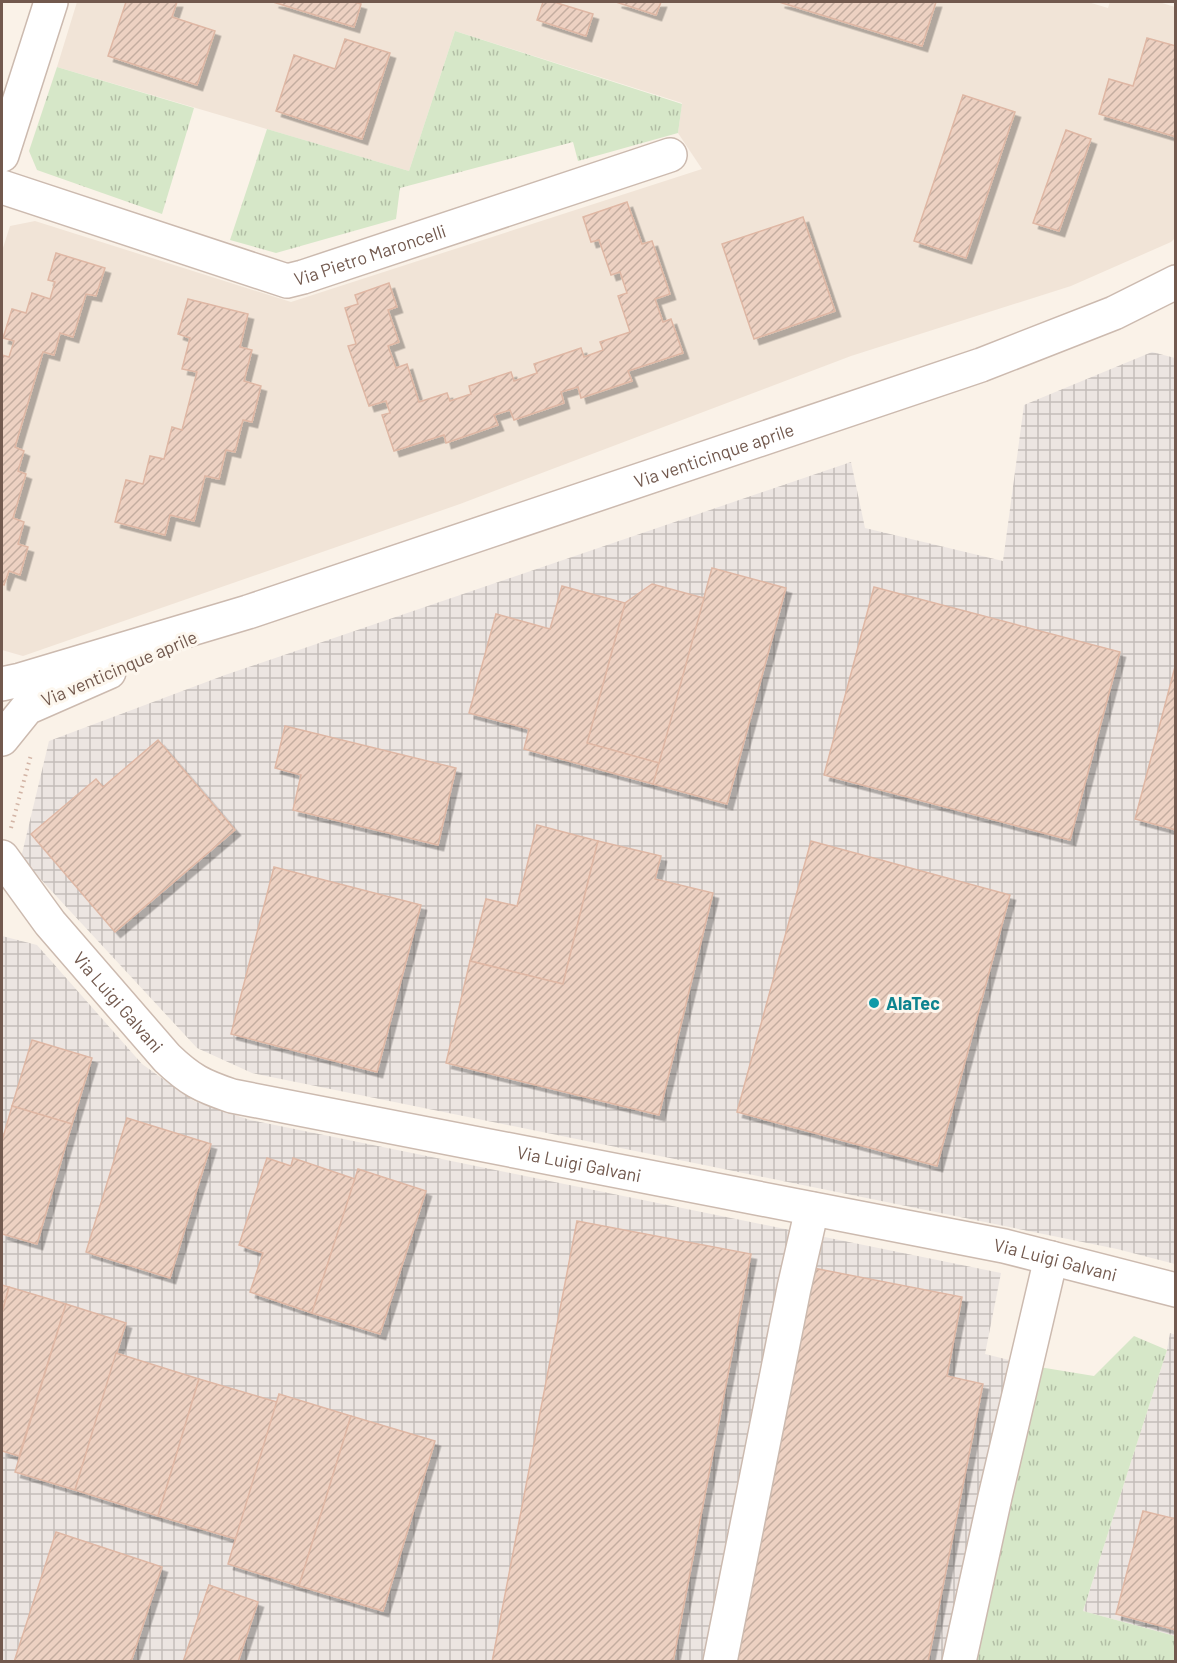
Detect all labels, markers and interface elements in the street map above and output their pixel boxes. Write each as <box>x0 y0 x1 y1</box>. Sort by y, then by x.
street label: Via Pietro Maroncelli <box>292 219 449 290</box>
street label: Via venticinque aprile <box>631 418 797 492</box>
street label: Via venticinque aprile <box>38 625 200 711</box>
street label: Via Luigi Galvani <box>69 947 168 1057</box>
place label: AlaTec <box>886 992 940 1014</box>
marker: AlaTec <box>867 996 881 1010</box>
street label: Via Luigi Galvani <box>515 1141 643 1186</box>
street label: Via Luigi Galvani <box>992 1233 1119 1285</box>

